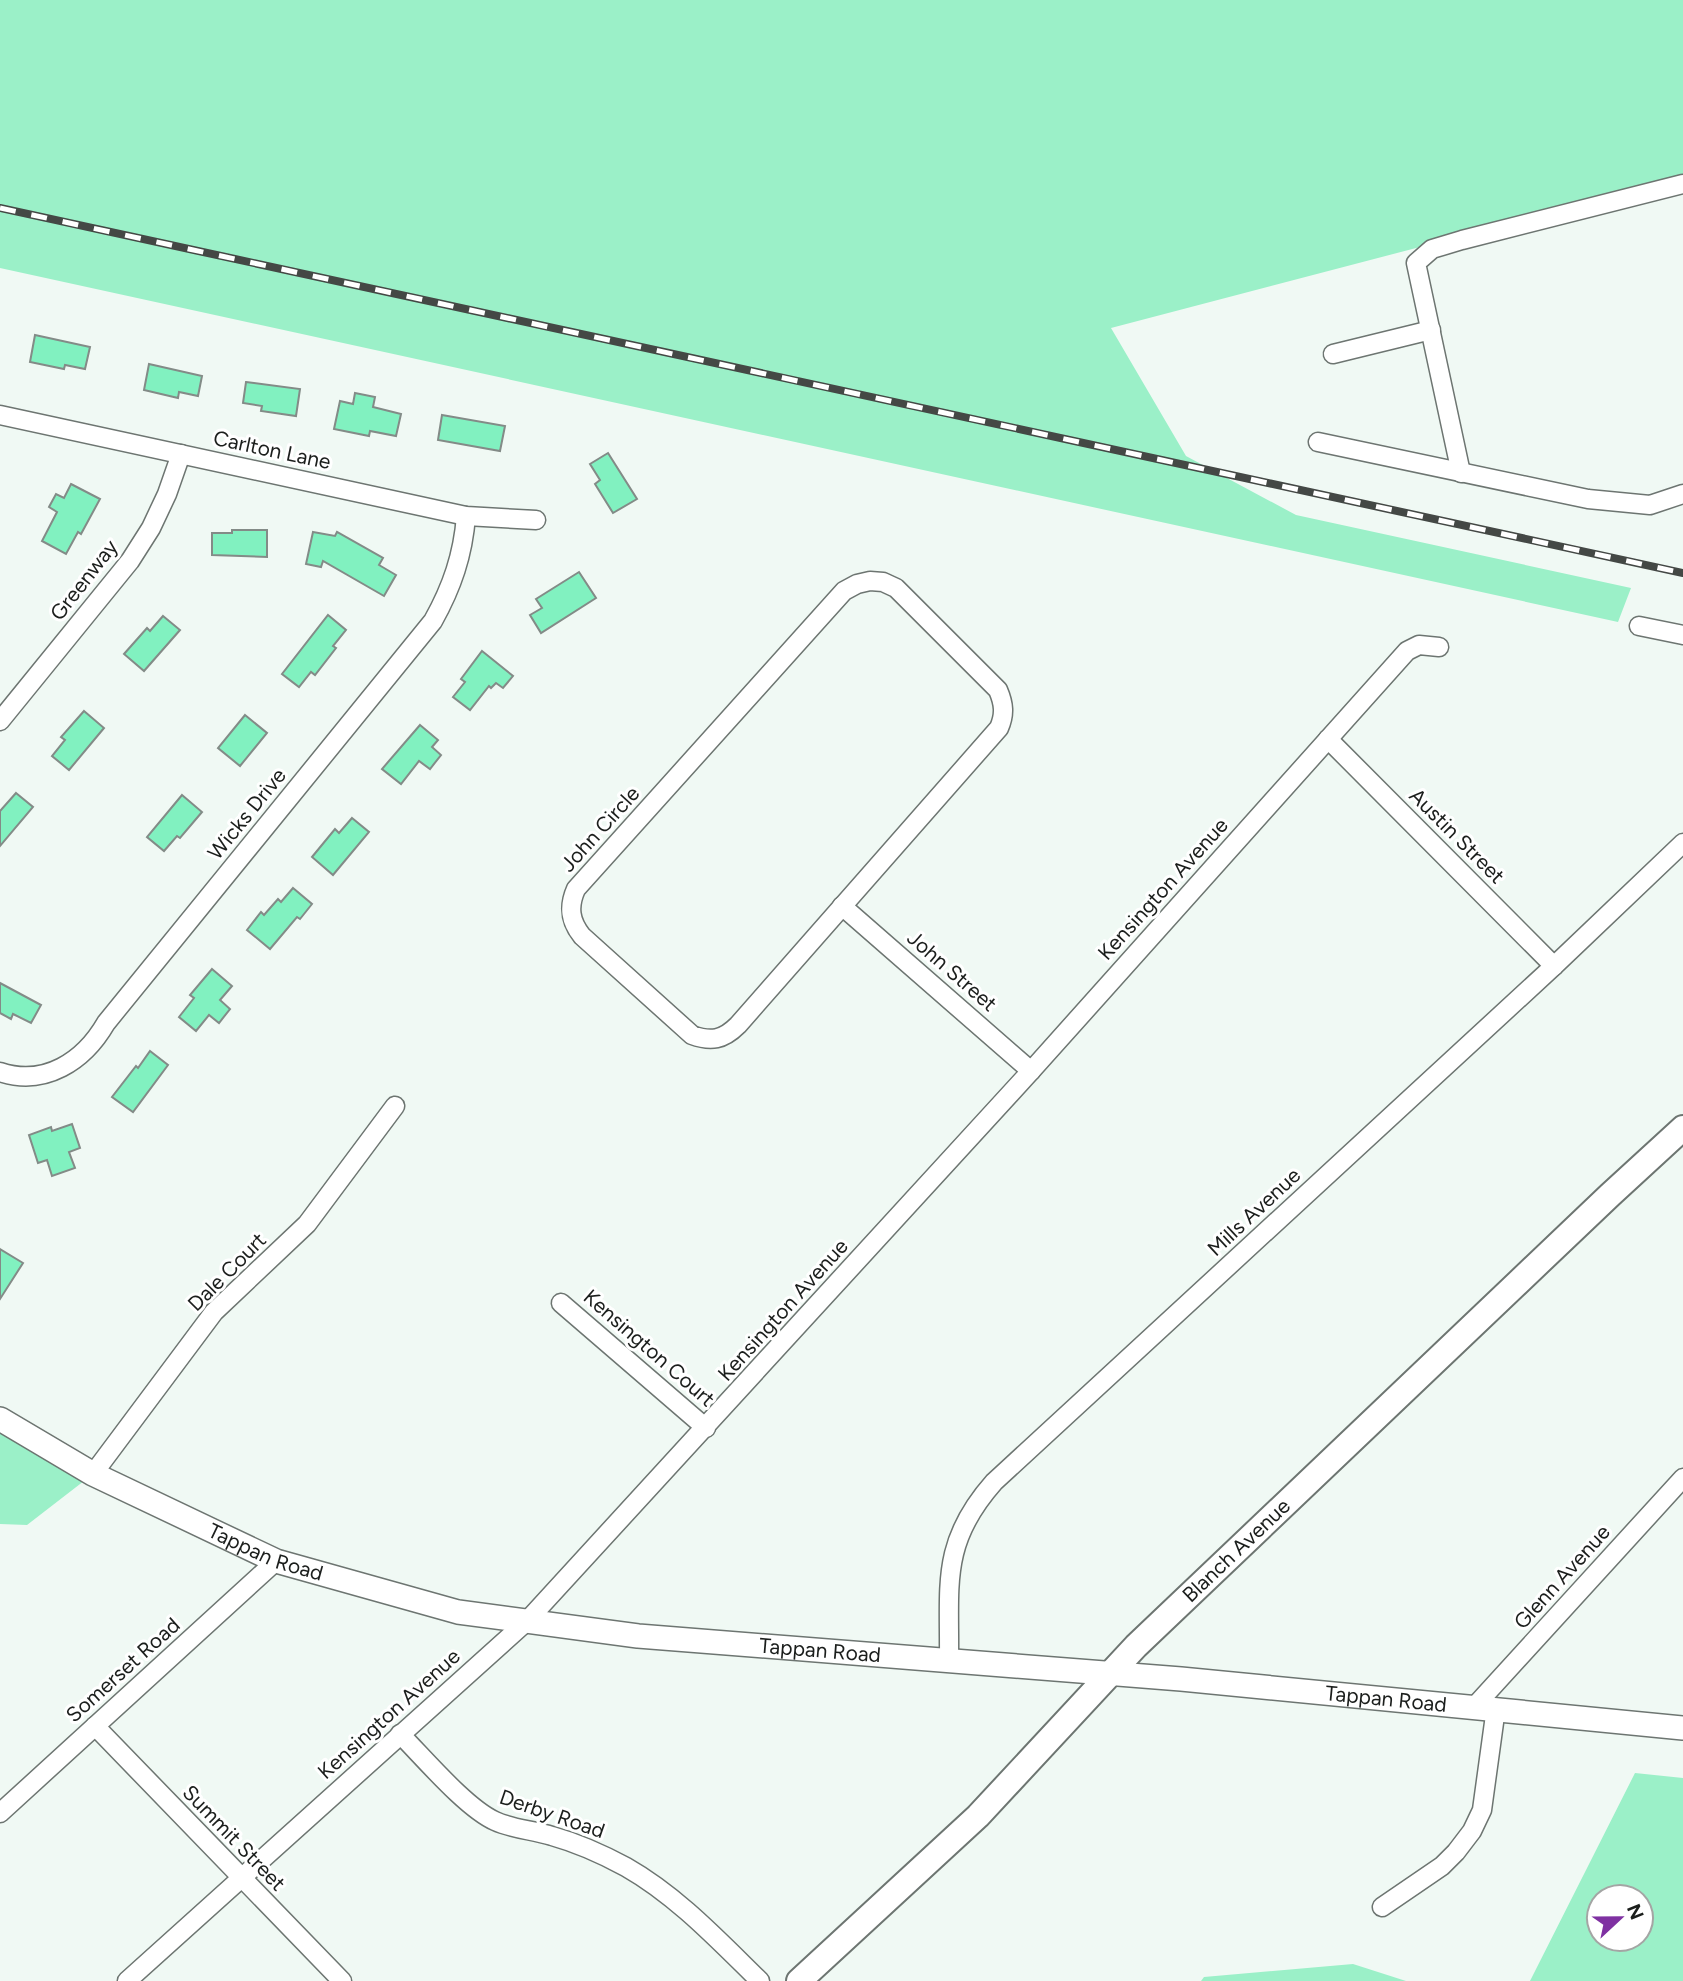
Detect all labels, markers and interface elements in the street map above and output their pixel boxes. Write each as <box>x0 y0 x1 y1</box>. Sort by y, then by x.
street label: Carlton Lane <box>211 425 333 474</box>
street label: Greenway <box>44 534 123 625</box>
street label: Wicks Drive <box>202 763 291 864</box>
street label: John Circle <box>555 781 644 876</box>
street label: Austin Street <box>1405 783 1510 888</box>
street label: Kensington Avenue <box>1092 812 1233 965</box>
street label: John Street <box>902 925 1002 1016</box>
street label: Mills Avenue <box>1202 1162 1305 1261</box>
street label: Dale Court <box>182 1227 271 1316</box>
street label: Kensington Avenue <box>712 1233 853 1386</box>
street label: Kensington Court <box>579 1284 720 1411</box>
street label: Blanch Avenue <box>1177 1493 1295 1607</box>
street label: Tappan Road <box>204 1518 326 1586</box>
street label: Glenn Avenue <box>1508 1519 1615 1634</box>
street label: Somerset Road <box>61 1612 185 1727</box>
street label: Tappan Road <box>758 1633 882 1667</box>
street label: Kensington Avenue <box>312 1643 465 1784</box>
street label: Tappan Road <box>1324 1680 1448 1717</box>
street label: Summit Street <box>178 1780 291 1896</box>
street label: Derby Road <box>496 1784 608 1843</box>
north arrow <box>1585 1883 1655 1953</box>
text: N <box>1622 1901 1649 1923</box>

